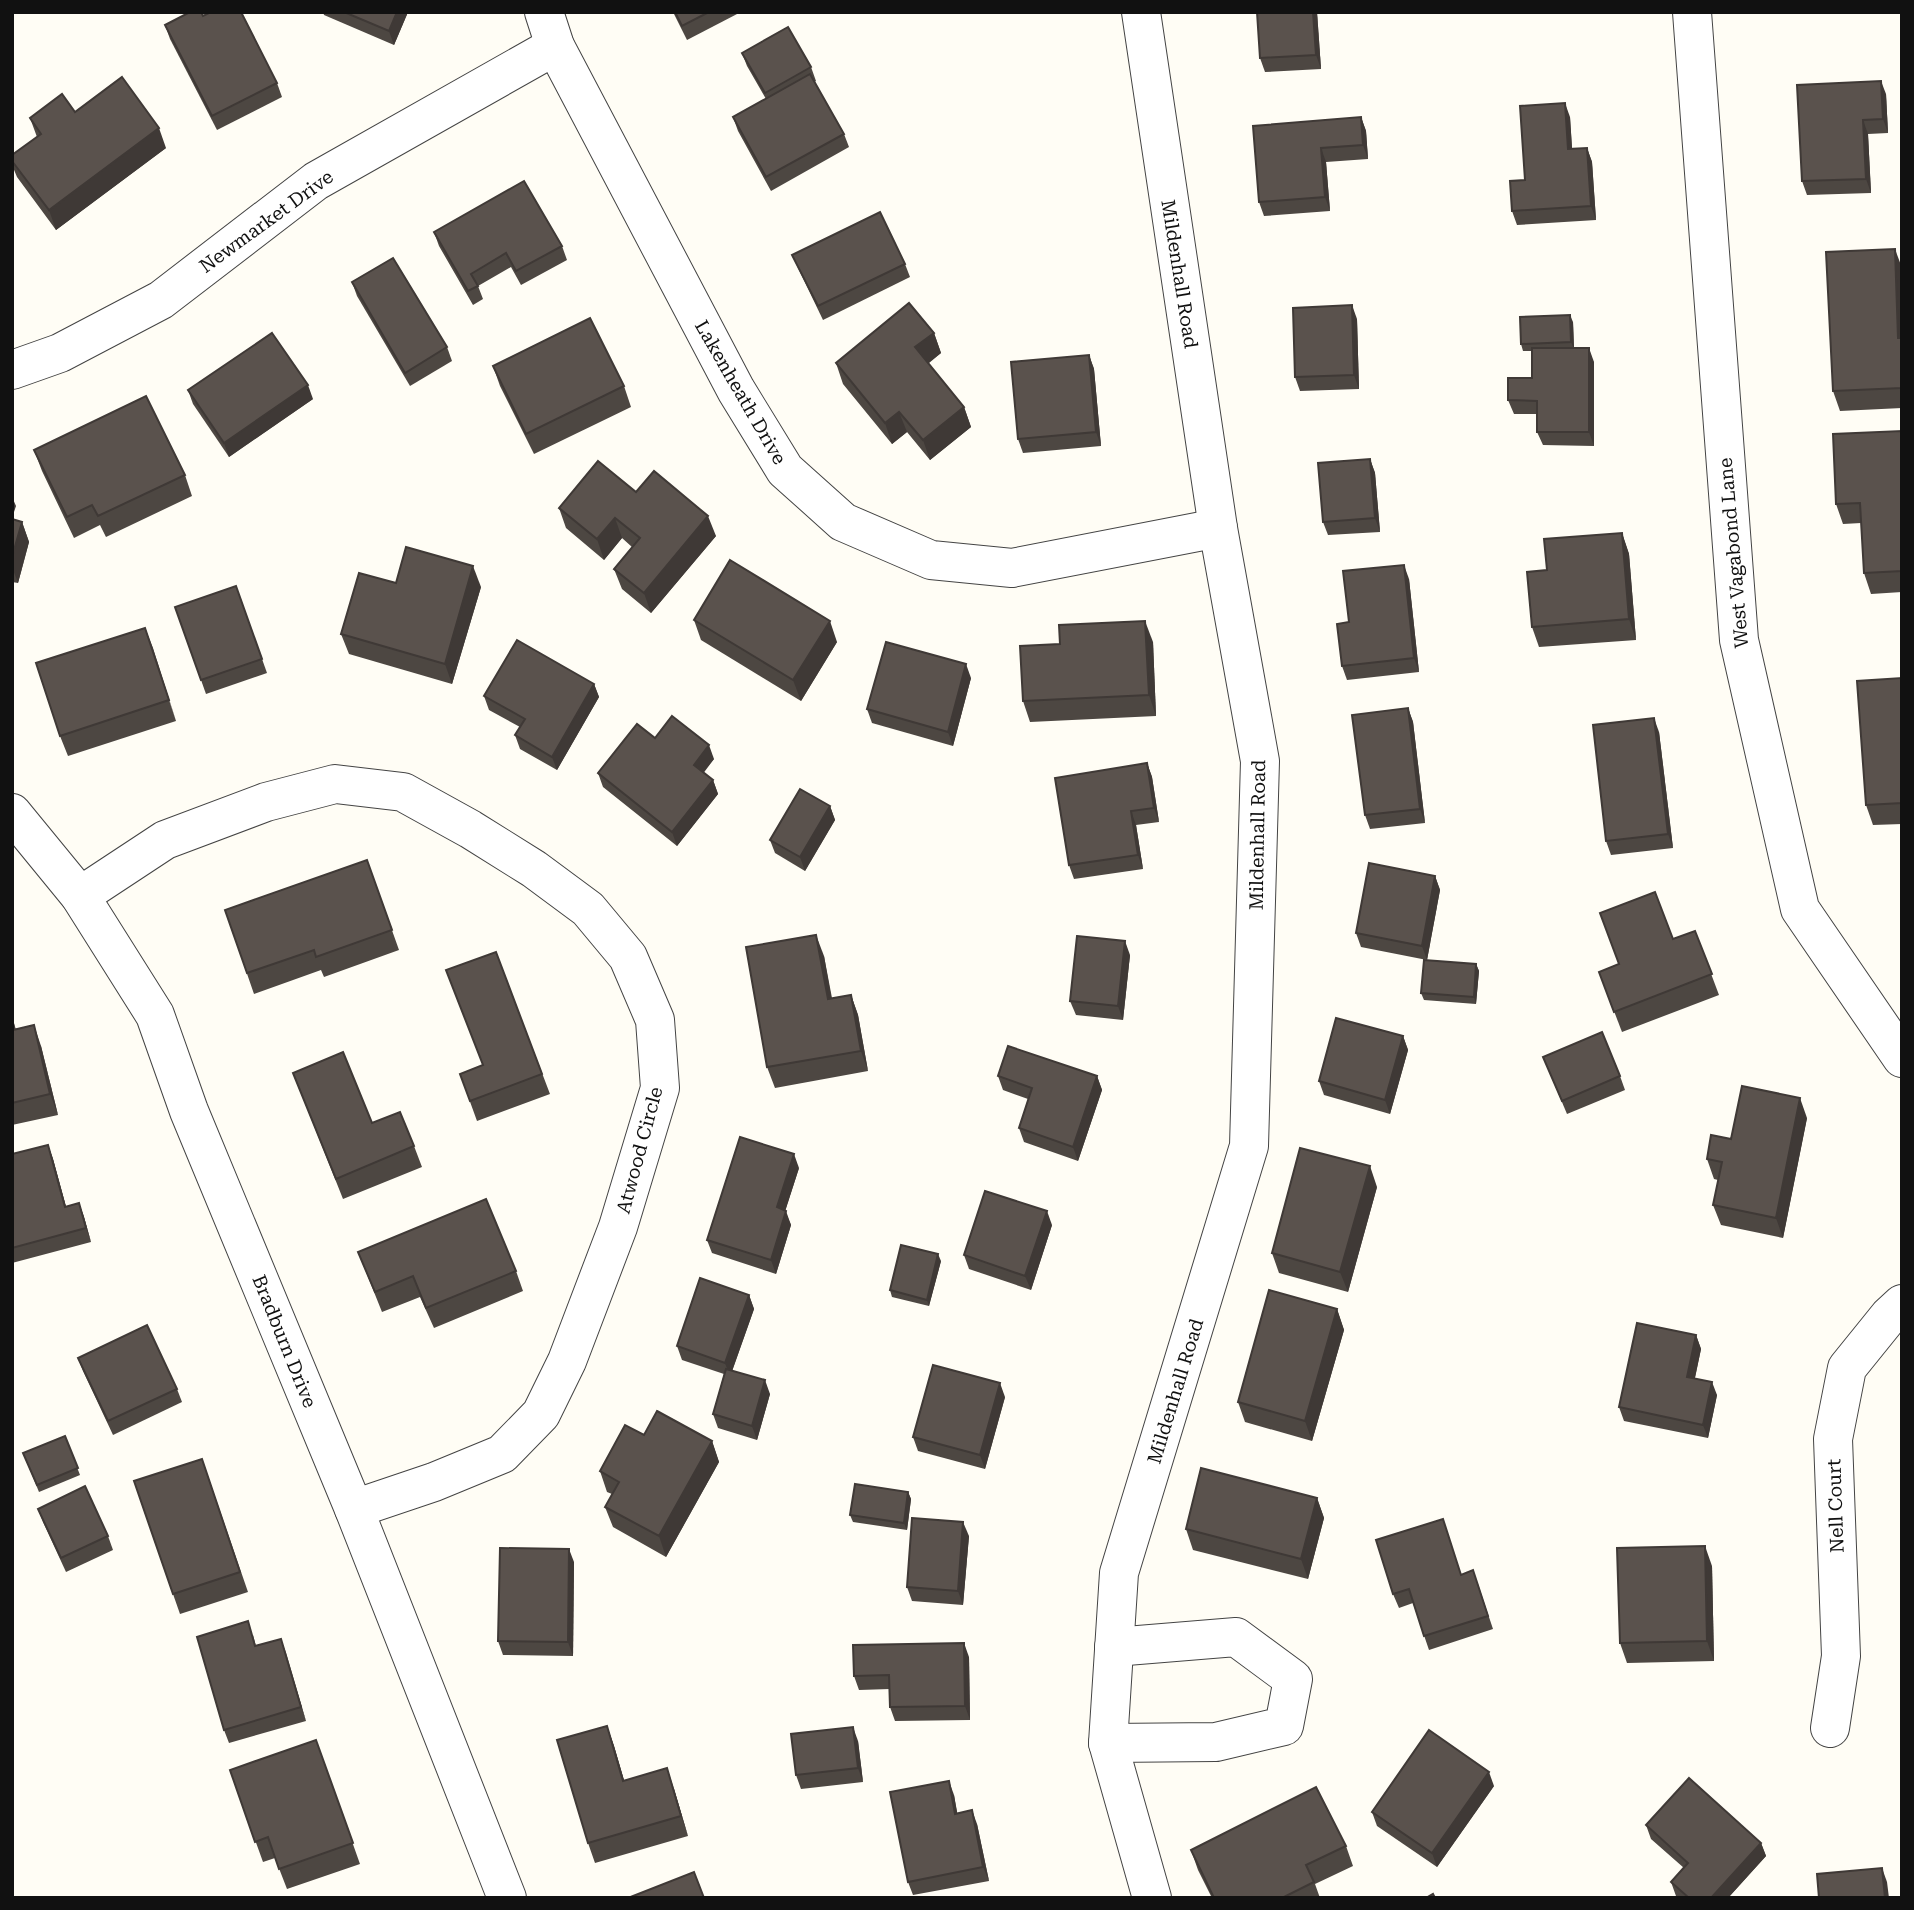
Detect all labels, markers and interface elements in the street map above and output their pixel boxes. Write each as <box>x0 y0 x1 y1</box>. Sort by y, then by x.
street label: Newmarket Drive <box>195 165 338 278</box>
street label: Mildenhall Road <box>1156 198 1203 350</box>
street label: Lakenheath Drive <box>690 316 791 468</box>
street label: West Vagabond Lane <box>1714 457 1753 649</box>
street label: Mildenhall Road <box>1245 760 1270 910</box>
street label: Atwood Circle <box>611 1084 667 1216</box>
street label: Bradburn Drive <box>247 1271 322 1411</box>
street label: Mildenhall Road <box>1142 1316 1208 1466</box>
street label: Nell Court <box>1822 1458 1849 1553</box>

